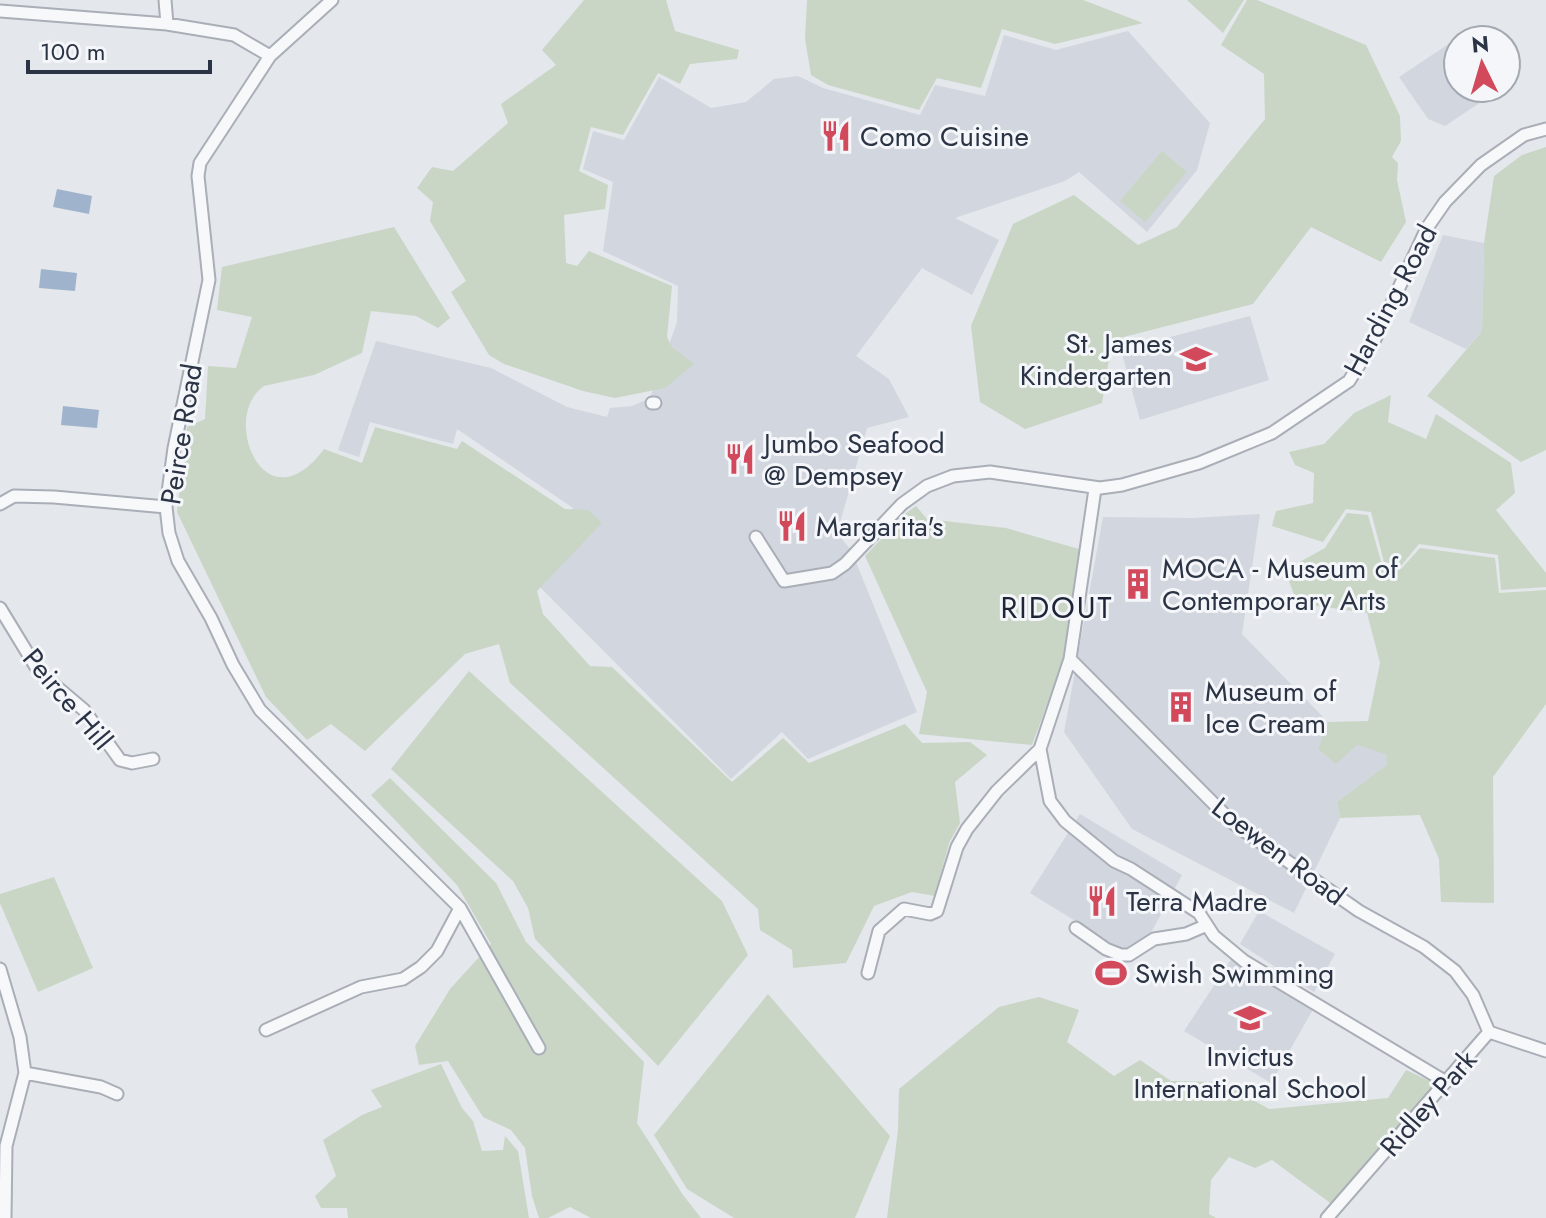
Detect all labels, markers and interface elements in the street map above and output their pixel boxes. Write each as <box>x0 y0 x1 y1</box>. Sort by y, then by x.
scale bar <box>28 24 210 74</box>
north arrow <box>1442 24 1522 104</box>
text: N <box>1470 27 1490 61</box>
text: 100 m <box>40 34 106 69</box>
place label: Como Cuisine <box>860 116 1029 157</box>
restaurant icon: Como Cuisine <box>819 119 853 153</box>
street label: Harding Road <box>1333 217 1447 383</box>
place label: St. James Kindergarten <box>1020 323 1172 396</box>
school or university icon: St. James Kindergarten <box>1179 342 1213 376</box>
street label: Peirce Road <box>150 361 213 507</box>
place label: Jumbo Seafood @ Dempsey <box>760 423 945 496</box>
restaurant icon: Jumbo Seafood @ Dempsey <box>723 442 757 476</box>
place label: Margarita's <box>816 506 943 547</box>
restaurant icon: Margarita's <box>775 509 809 543</box>
place label: MOCA - Museum of Contemporary Arts <box>1162 548 1399 621</box>
building icon: MOCA - Museum of Contemporary Arts <box>1121 567 1155 601</box>
district label: RIDOUT <box>1001 586 1113 629</box>
street label: Peirce Hill <box>13 639 122 759</box>
place label: Museum of Ice Cream <box>1205 671 1337 744</box>
building icon: Museum of Ice Cream <box>1164 690 1198 724</box>
street label: Loewen Road <box>1203 787 1354 915</box>
place label: Terra Madre <box>1126 881 1267 922</box>
restaurant icon: Terra Madre <box>1085 884 1119 918</box>
place label: Swish Swimming <box>1135 953 1334 994</box>
sports icon: Swish Swimming <box>1094 956 1128 990</box>
school or university icon: Invictus International School <box>1233 1001 1267 1035</box>
place label: Invictus International School <box>1133 1036 1367 1109</box>
street label: Ridley Park <box>1370 1040 1487 1166</box>

